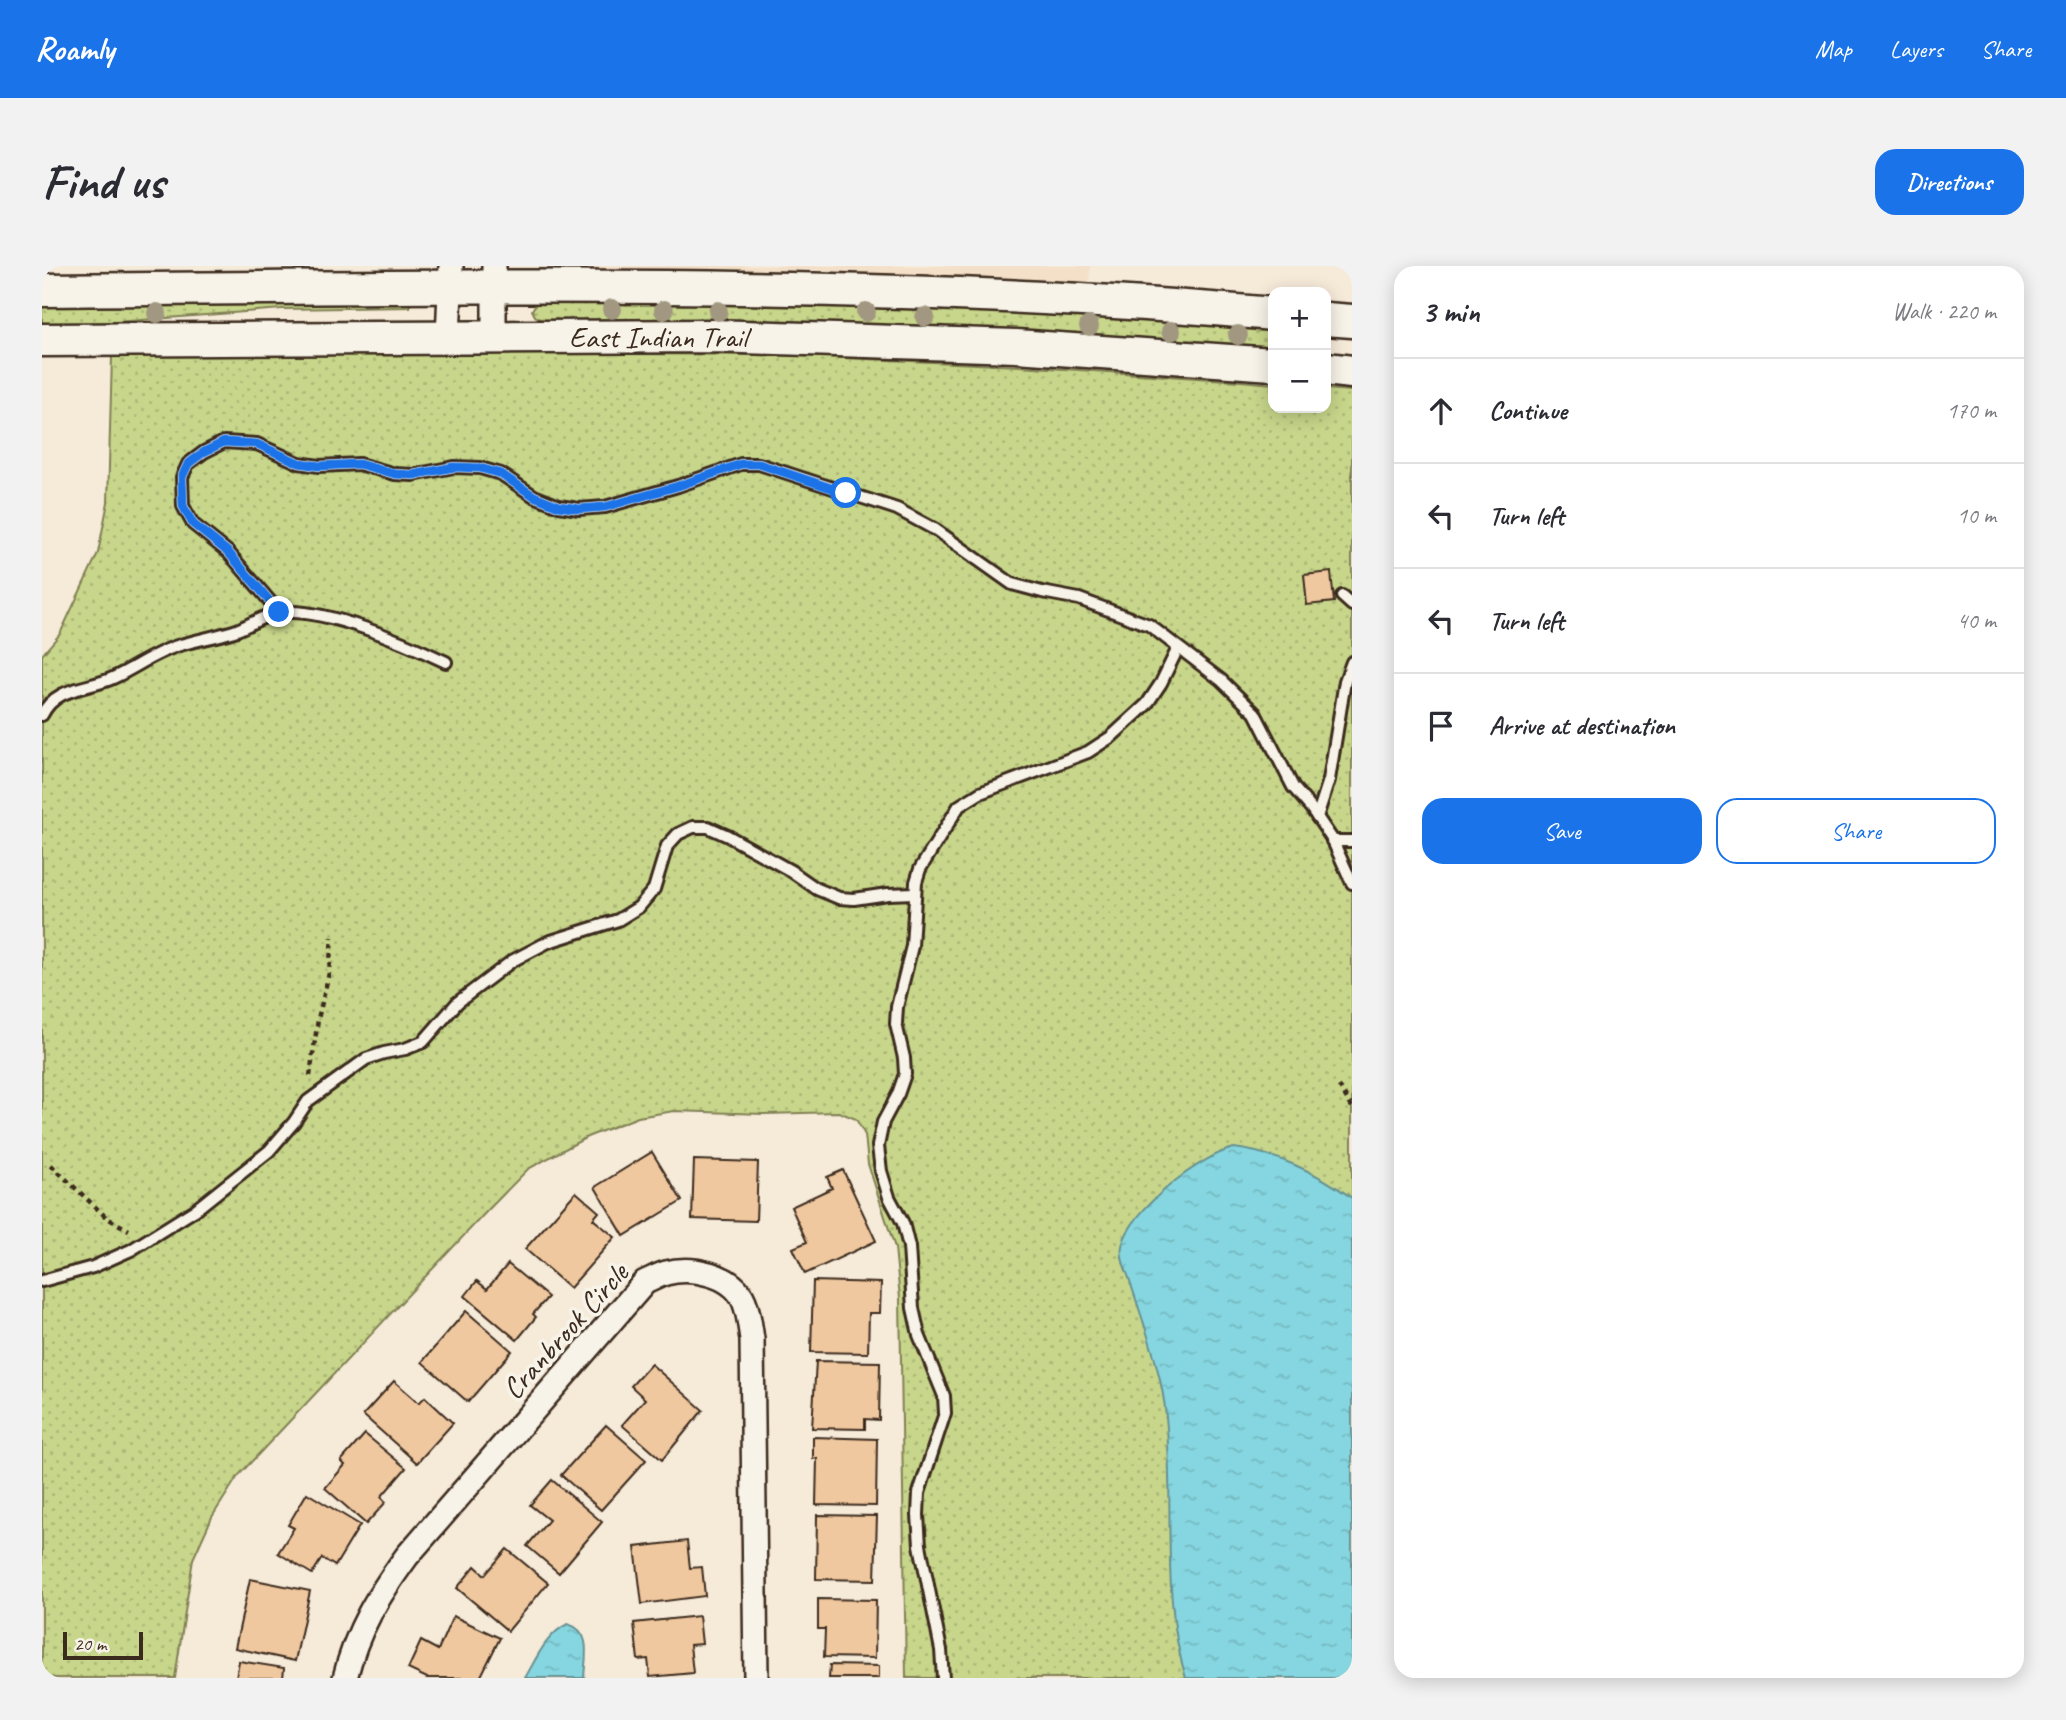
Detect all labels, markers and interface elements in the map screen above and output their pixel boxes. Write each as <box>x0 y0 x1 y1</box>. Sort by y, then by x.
text: Roamly <box>35 28 114 70</box>
text: Map <box>1815 34 1852 64</box>
text: Layers <box>1890 34 1943 64</box>
text: Share <box>1981 34 2031 64</box>
button: Directions <box>1875 149 2024 215</box>
text: Find us <box>42 151 164 213</box>
map controls <box>1268 287 1331 413</box>
button: + <box>1268 287 1331 350</box>
text: 3 min <box>1422 293 1479 331</box>
text: Walk · 220 m <box>1892 297 1996 326</box>
street label: East Indian Trail <box>569 318 752 356</box>
button: − <box>1268 350 1331 413</box>
icon: ahead <box>1422 392 1460 430</box>
text: Continue <box>1489 394 1567 427</box>
text: 170 m <box>1947 396 1996 425</box>
route start <box>830 477 861 508</box>
icon: left <box>1422 497 1460 535</box>
text: Turn left <box>1489 499 1564 532</box>
text: 10 m <box>1957 501 1996 530</box>
route end <box>263 596 294 627</box>
icon: left <box>1422 602 1460 640</box>
text: Turn left <box>1489 604 1564 637</box>
text: 40 m <box>1957 606 1996 635</box>
icon: arrive <box>1422 707 1460 745</box>
text: Arrive at destination <box>1489 709 1675 742</box>
button: Save <box>1422 798 1702 864</box>
button: Share <box>1716 798 1996 864</box>
street label: Cranbrook Circle <box>494 1253 638 1407</box>
scale bar <box>63 1629 144 1661</box>
text: 20 m <box>74 1632 106 1656</box>

